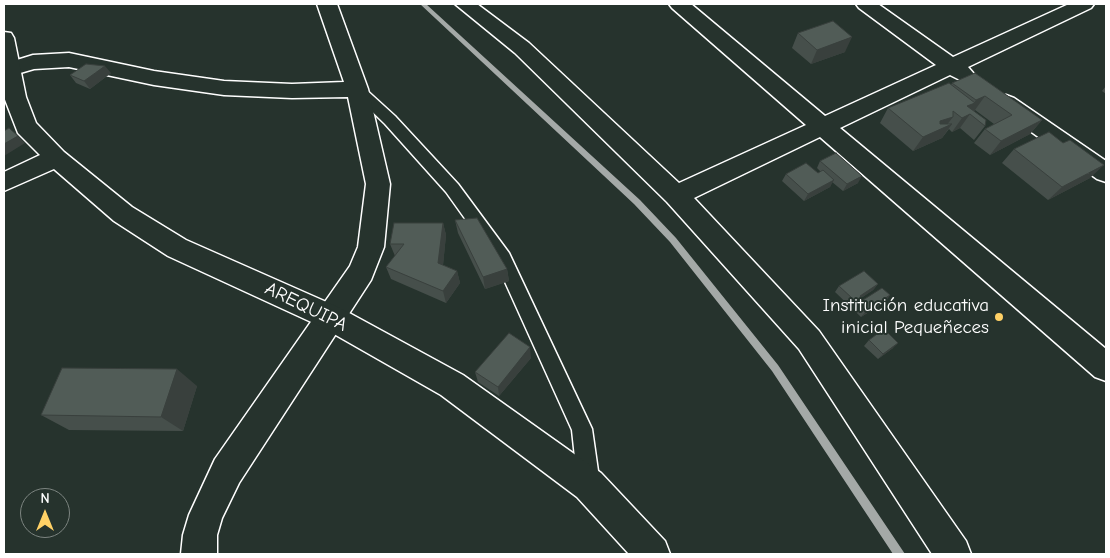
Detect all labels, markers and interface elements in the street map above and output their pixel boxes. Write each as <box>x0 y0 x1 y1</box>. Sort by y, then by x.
street label: AREQUIPA <box>261 277 351 337</box>
place label: Institución educativa inicial Pequeñeces <box>823 295 989 339</box>
marker: Institución educativa inicial Pequeñeces <box>993 311 1005 323</box>
north arrow <box>20 488 70 538</box>
text: N <box>40 490 50 507</box>

